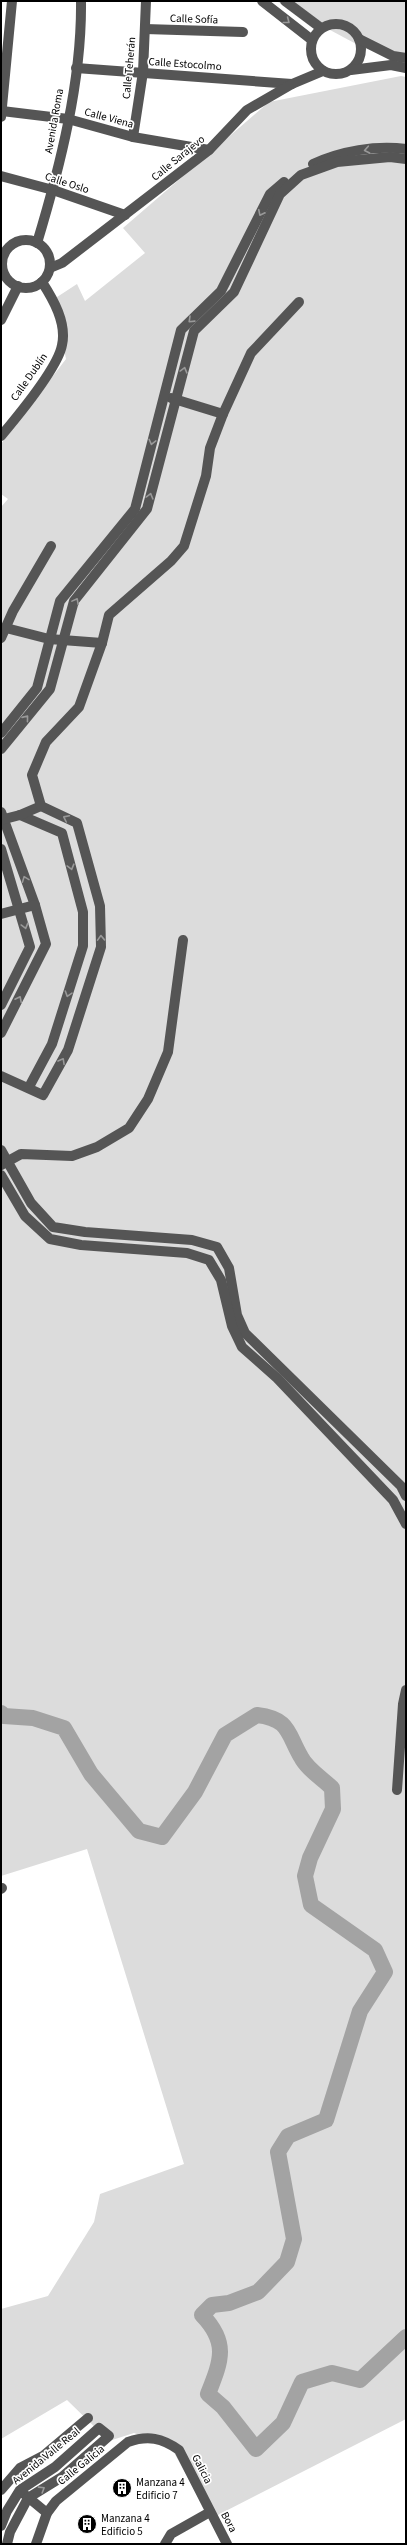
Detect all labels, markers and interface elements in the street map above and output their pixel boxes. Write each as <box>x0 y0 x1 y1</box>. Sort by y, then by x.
street label: Calle Sofía <box>170 11 218 27</box>
one-way arrow <box>282 16 289 23</box>
street label: Calle Teherán <box>119 36 139 100</box>
street label: Calle Estocolmo <box>148 54 222 74</box>
street label: Avenida Roma <box>41 87 67 155</box>
street label: Calle Viena <box>83 104 135 132</box>
street label: Calle Sarajevo <box>148 132 208 184</box>
one-way arrow <box>364 145 371 153</box>
street label: Calle Oslo <box>43 169 91 197</box>
one-way arrow <box>259 208 266 216</box>
one-way arrow <box>188 315 196 323</box>
street label: Calle Dublín <box>7 350 51 404</box>
one-way arrow <box>179 367 188 374</box>
one-way arrow <box>149 439 157 445</box>
one-way arrow <box>145 492 154 499</box>
one-way arrow <box>71 598 79 605</box>
one-way arrow <box>21 716 28 723</box>
one-way arrow <box>62 815 70 823</box>
one-way arrow <box>66 864 75 871</box>
one-way arrow <box>22 875 30 882</box>
one-way arrow <box>20 923 29 930</box>
one-way arrow <box>97 935 105 941</box>
one-way arrow <box>64 990 73 997</box>
one-way arrow <box>14 995 21 1003</box>
one-way arrow <box>57 1058 65 1065</box>
street label: Avenida Valle Real <box>9 2424 83 2488</box>
street label: Calle Galicia <box>54 2441 108 2489</box>
street label: Galicia <box>188 2452 216 2486</box>
place label: Manzana 4 Edificio 7 <box>136 2475 185 2503</box>
building icon: Manzana 4 Edificio 7 <box>111 2477 133 2499</box>
one-way arrow <box>38 2487 45 2494</box>
street label: Bora <box>217 2509 241 2535</box>
place label: Manzana 4 Edificio 5 <box>101 2511 150 2539</box>
building icon: Manzana 4 Edificio 5 <box>76 2513 98 2535</box>

